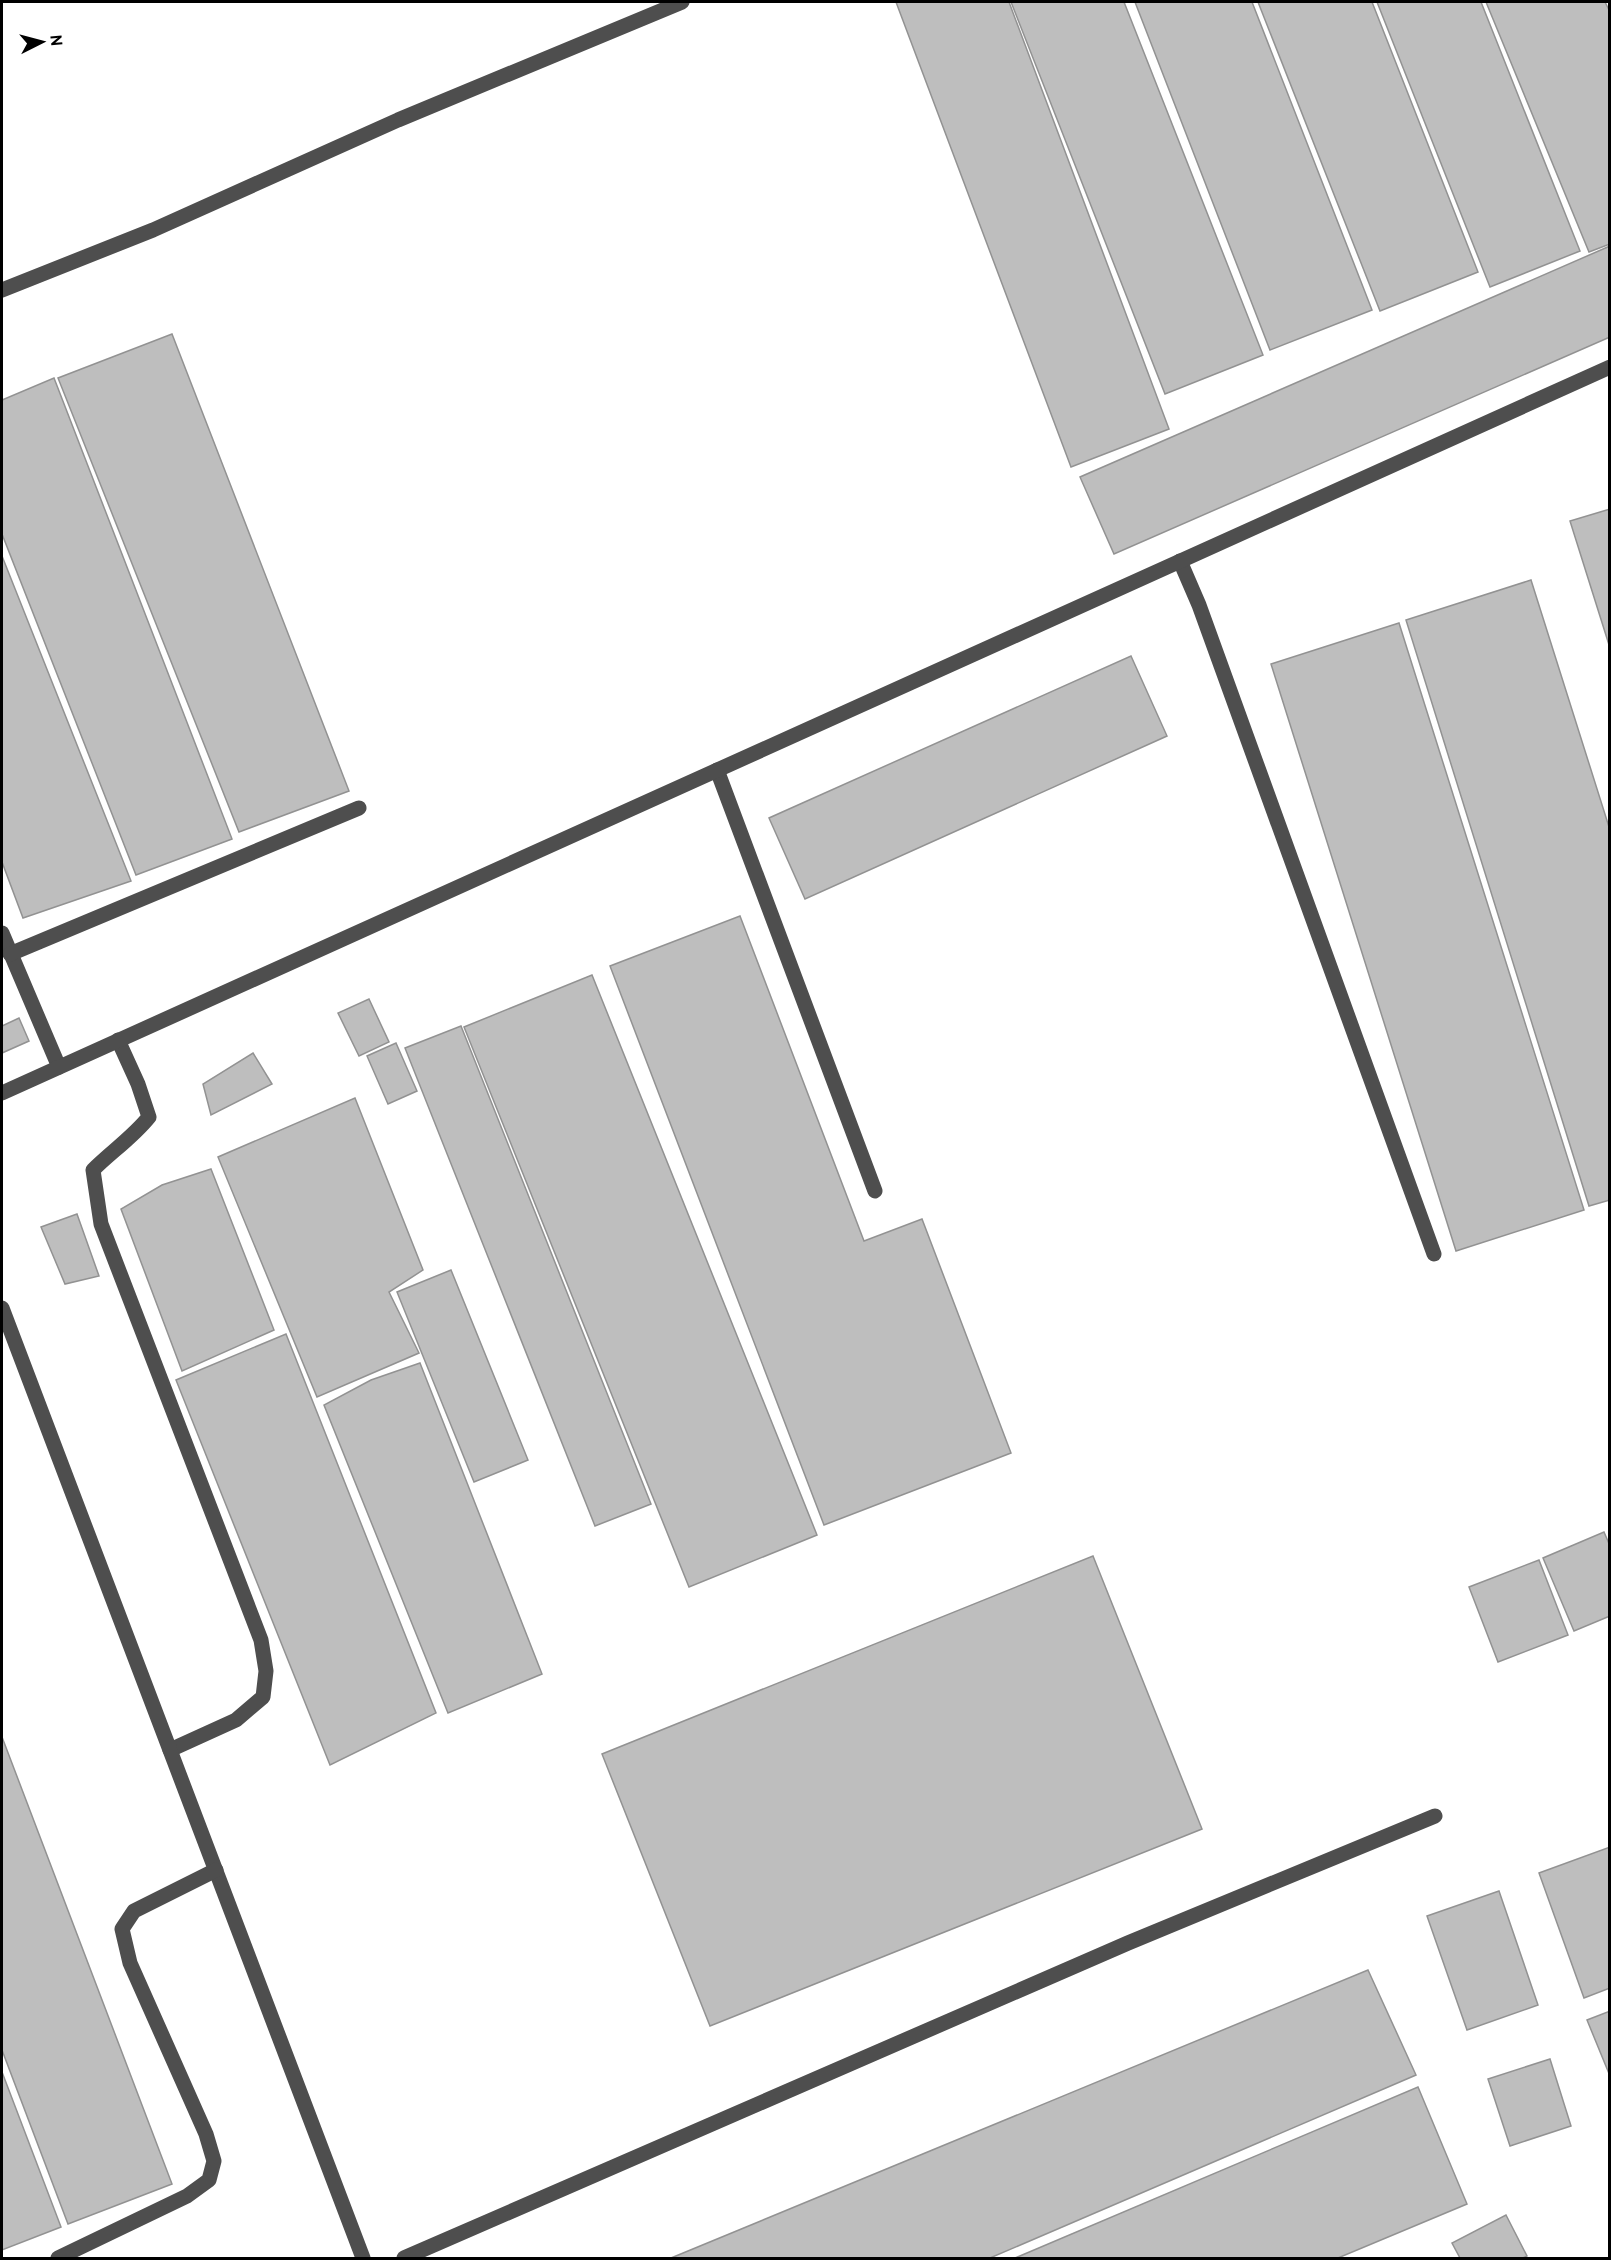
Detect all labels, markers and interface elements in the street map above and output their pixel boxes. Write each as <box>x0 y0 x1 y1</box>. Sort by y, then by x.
north arrow <box>12 12 72 72</box>
text: N <box>44 34 65 47</box>

